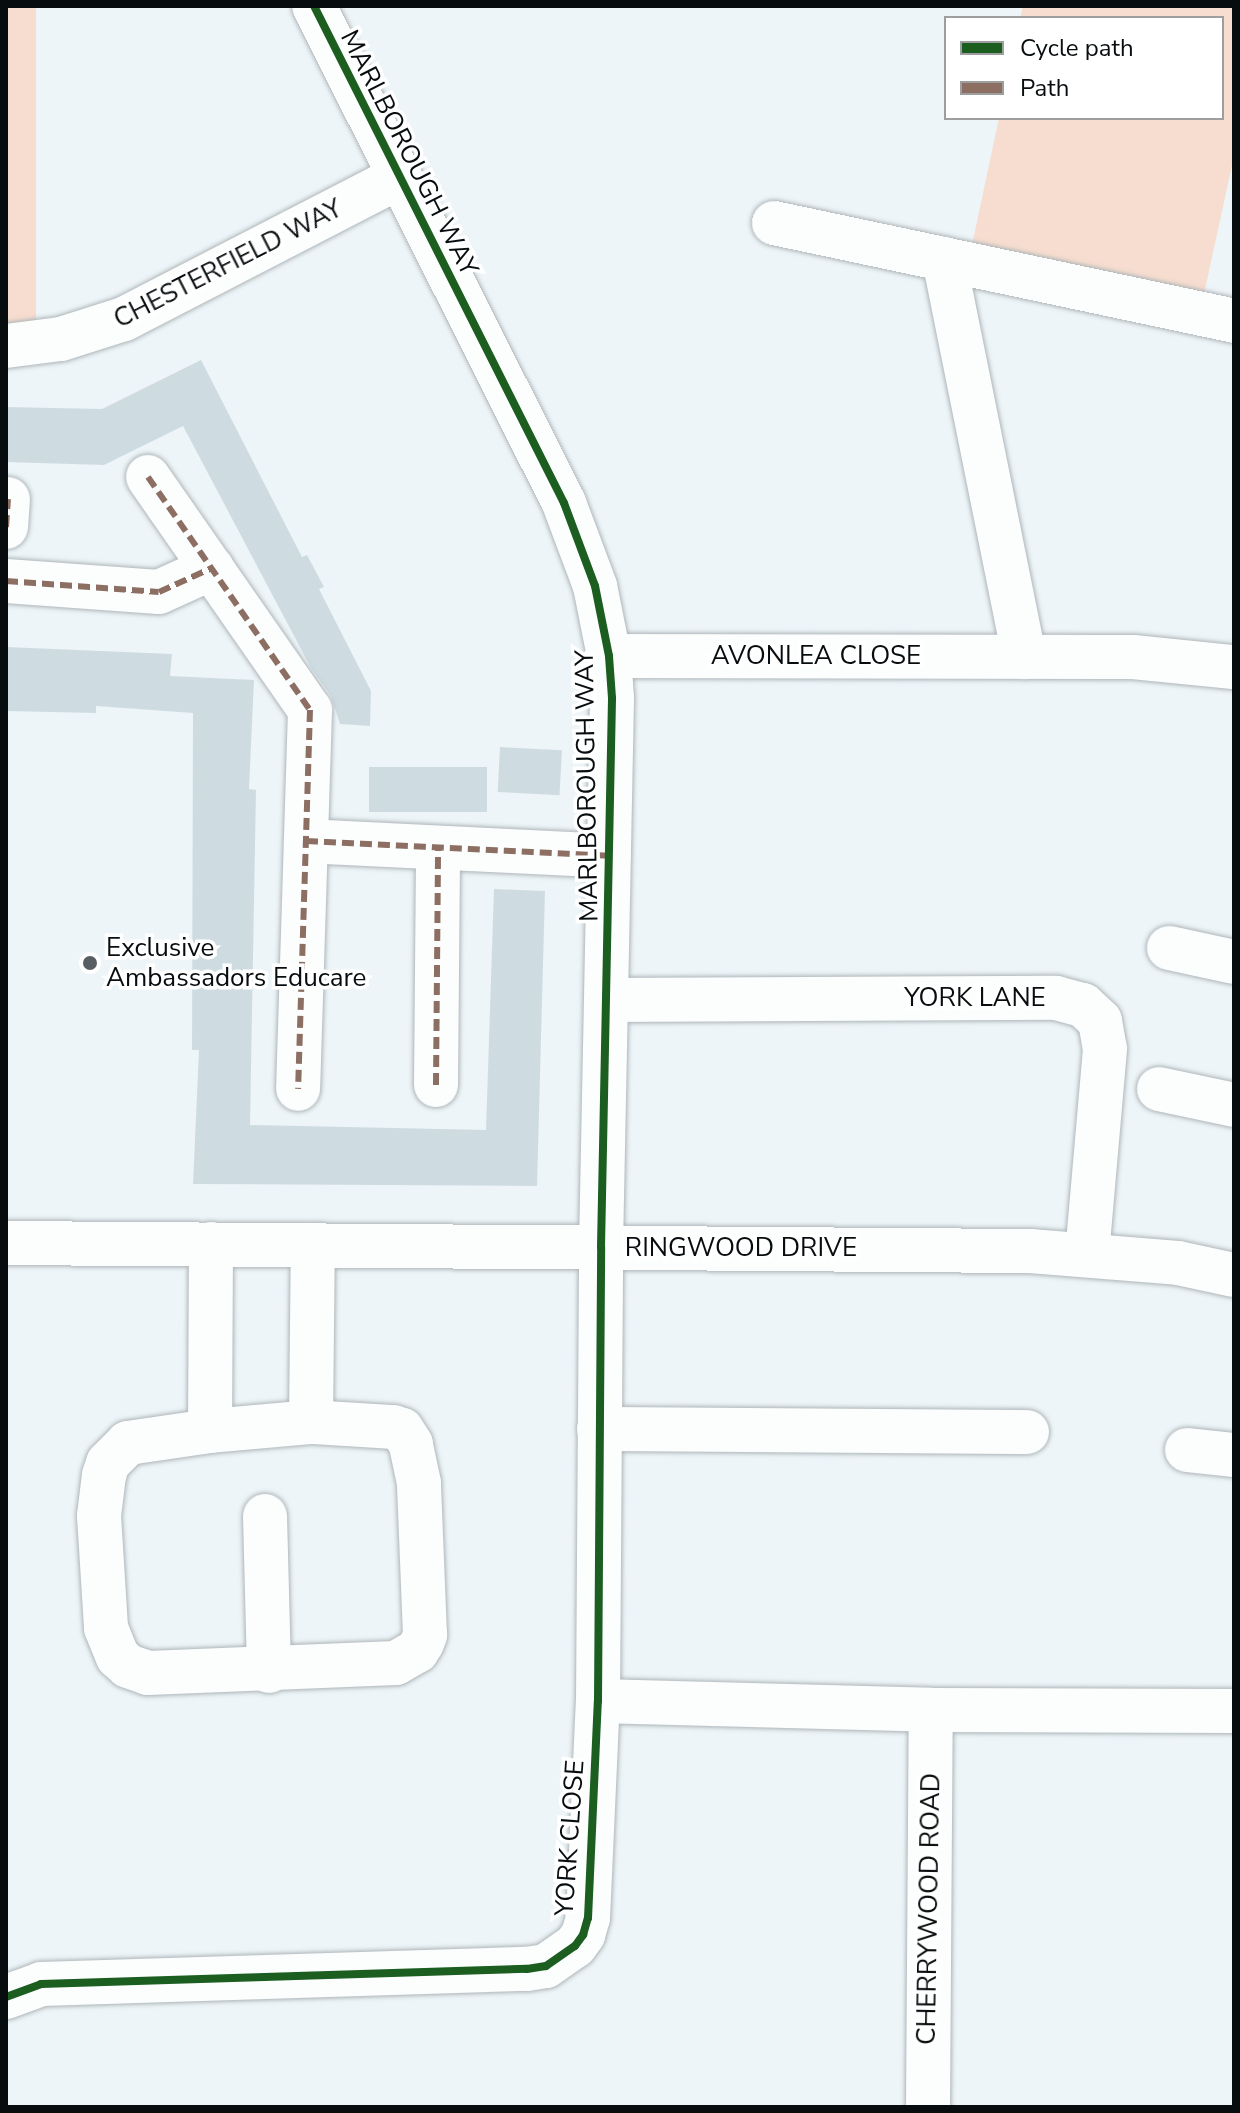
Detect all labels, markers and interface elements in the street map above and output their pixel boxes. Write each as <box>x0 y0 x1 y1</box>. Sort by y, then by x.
legend <box>944 16 1224 120</box>
street label: MARLBOROUGH WAY <box>333 25 485 281</box>
text: Cycle path <box>1020 32 1134 64</box>
text: Path <box>1020 72 1069 104</box>
street label: CHESTERFIELD WAY <box>109 193 347 335</box>
street label: AVONLEA CLOSE <box>711 640 921 672</box>
street label: MARLBOROUGH WAY <box>569 650 605 922</box>
place label: Exclusive Ambassadors Educare <box>106 932 366 994</box>
marker: Exclusive Ambassadors Educare <box>81 954 99 972</box>
street label: YORK LANE <box>904 982 1046 1014</box>
street label: RINGWOOD DRIVE <box>625 1232 857 1264</box>
street label: YORK CLOSE <box>549 1759 591 1917</box>
street label: CHERRYWOOD ROAD <box>911 1773 947 2045</box>

